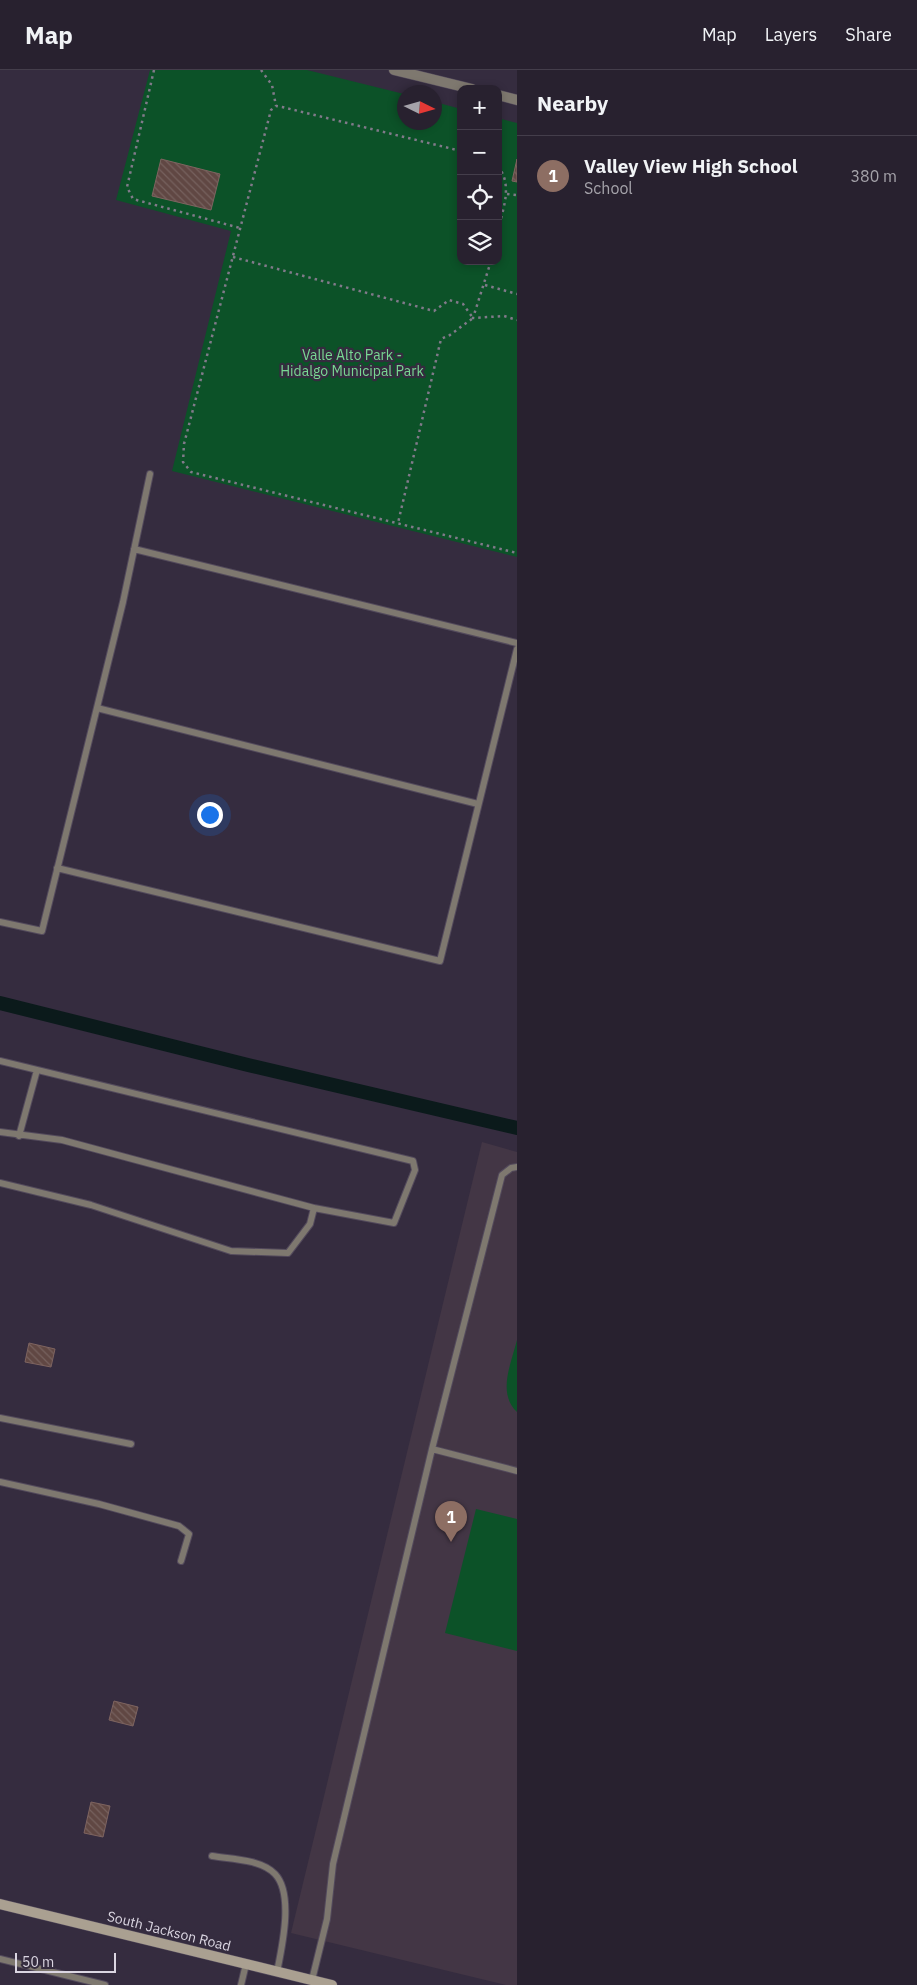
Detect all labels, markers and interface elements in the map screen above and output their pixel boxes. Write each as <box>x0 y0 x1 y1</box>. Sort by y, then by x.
text: Map <box>25 19 73 51</box>
text: Map <box>702 23 737 46</box>
text: Layers <box>765 23 817 46</box>
text: Share <box>845 23 892 46</box>
north arrow <box>397 85 442 130</box>
map controls <box>457 85 502 265</box>
button: + <box>457 85 502 130</box>
text: Nearby <box>537 89 608 117</box>
button: − <box>457 130 502 175</box>
text: Valley View High School <box>584 154 797 178</box>
text: 1 <box>548 166 558 186</box>
text: 380 m <box>850 166 897 186</box>
button: locate <box>457 175 502 220</box>
text: School <box>584 178 633 198</box>
button: layers <box>457 220 502 265</box>
park label: Valle Alto Park - Hidalgo Municipal Park <box>280 346 424 380</box>
your location <box>197 802 223 828</box>
pin: 1 <box>435 1501 467 1542</box>
street label: South Jackson Road <box>105 1907 233 1955</box>
scale bar <box>15 1950 116 1973</box>
text: 50 m <box>22 1953 54 1971</box>

